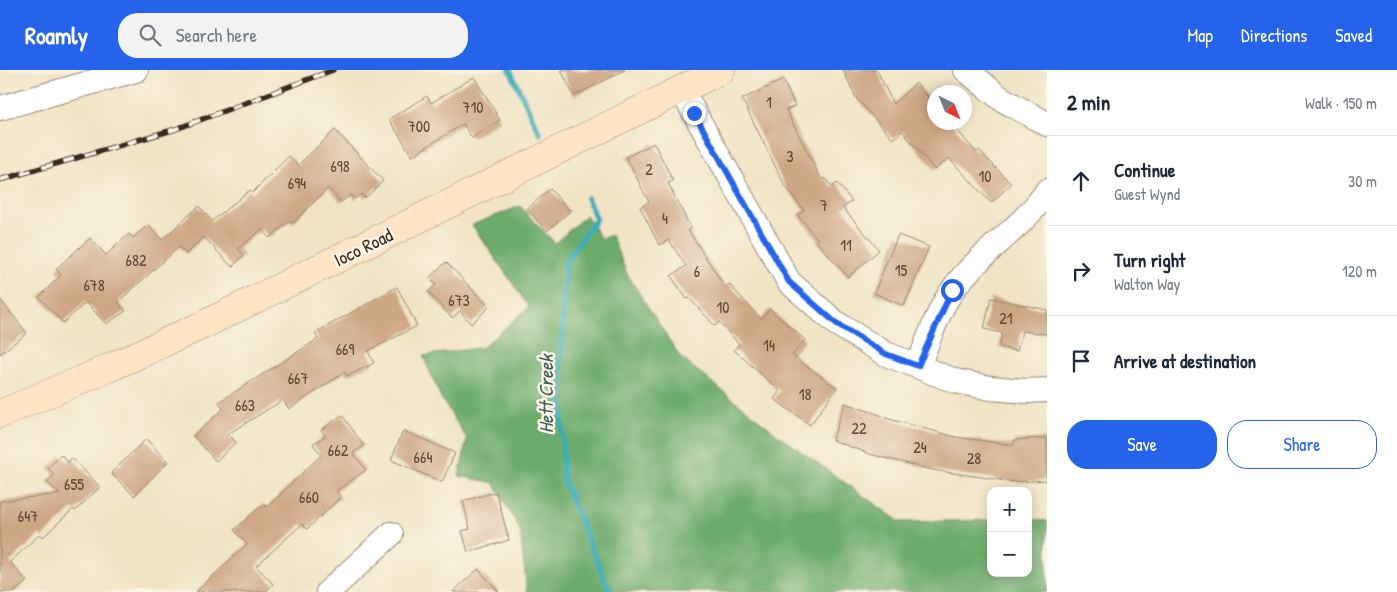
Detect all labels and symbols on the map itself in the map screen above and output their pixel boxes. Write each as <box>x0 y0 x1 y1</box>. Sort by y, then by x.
north arrow <box>927 85 972 130</box>
house number: 1 <box>766 91 772 113</box>
house number: 710 <box>463 96 483 118</box>
route end <box>683 102 706 125</box>
house number: 700 <box>408 115 430 137</box>
house number: 3 <box>786 145 794 167</box>
house number: 698 <box>330 155 350 177</box>
house number: 2 <box>645 158 653 180</box>
house number: 10 <box>979 165 991 187</box>
house number: 694 <box>288 172 306 194</box>
house number: 7 <box>820 194 828 216</box>
house number: 4 <box>662 207 668 229</box>
street label: Ioco Road <box>329 221 397 272</box>
house number: 11 <box>840 234 852 256</box>
house number: 682 <box>126 249 147 271</box>
house number: 15 <box>895 259 908 281</box>
house number: 6 <box>694 260 700 282</box>
house number: 678 <box>83 274 105 296</box>
route start <box>941 279 964 302</box>
house number: 673 <box>448 289 470 311</box>
house number: 10 <box>717 296 729 318</box>
house number: 21 <box>999 307 1013 329</box>
house number: 14 <box>763 334 775 356</box>
house number: 669 <box>336 338 354 360</box>
water label: Hett Creek <box>532 353 559 433</box>
house number: 667 <box>288 367 308 389</box>
house number: 18 <box>799 383 811 405</box>
house number: 663 <box>235 394 255 416</box>
house number: 22 <box>852 417 867 439</box>
house number: 24 <box>913 436 927 458</box>
house number: 662 <box>328 439 349 461</box>
house number: 664 <box>414 446 432 468</box>
house number: 28 <box>967 447 981 469</box>
house number: 655 <box>64 473 84 495</box>
house number: 660 <box>299 486 319 508</box>
house number: 647 <box>18 505 38 527</box>

